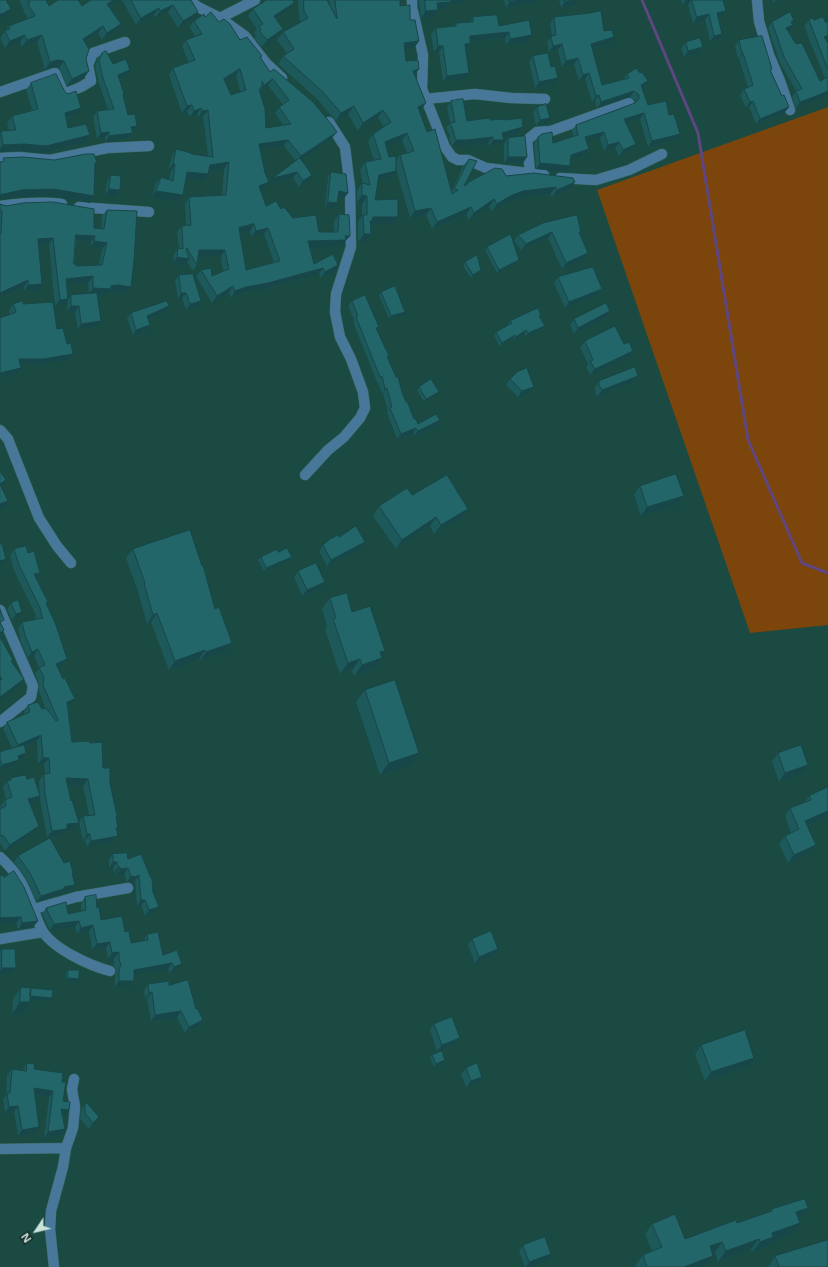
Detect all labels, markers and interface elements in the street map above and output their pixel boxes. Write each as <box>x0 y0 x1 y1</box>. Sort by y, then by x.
north arrow <box>16 1211 56 1251</box>
text: N <box>17 1230 34 1246</box>

